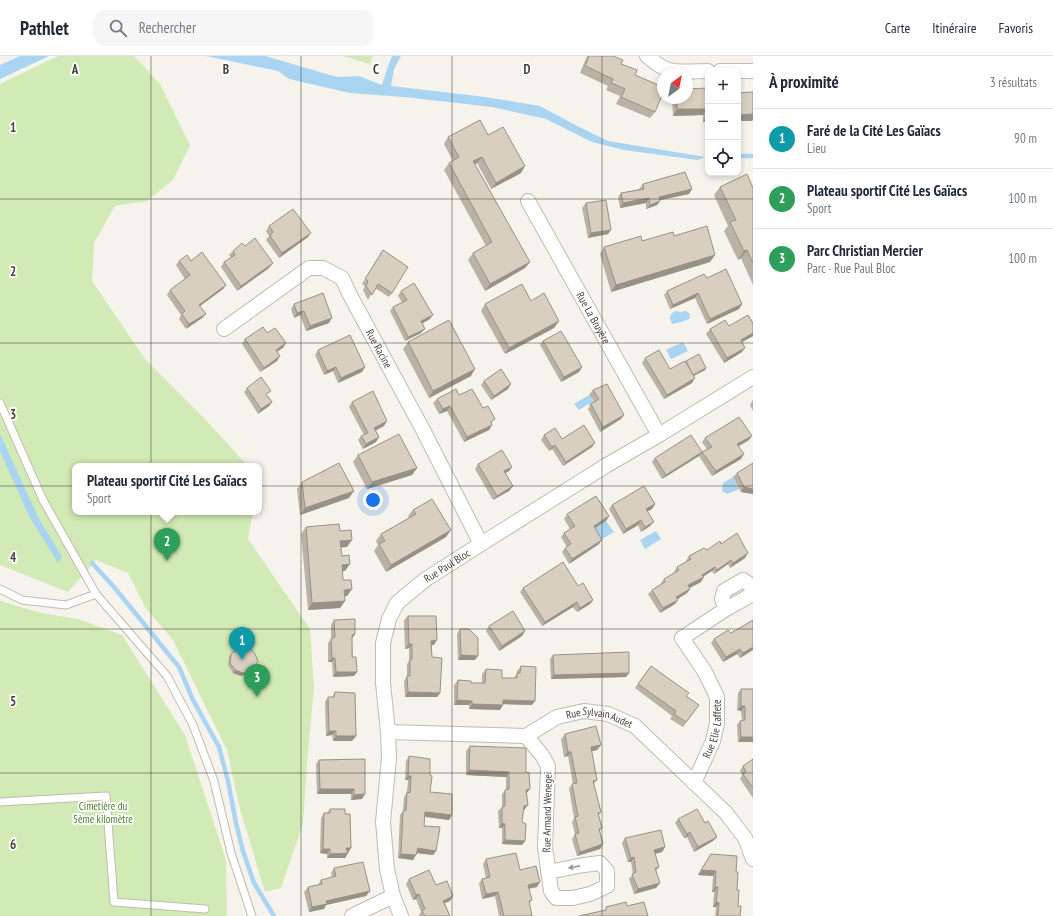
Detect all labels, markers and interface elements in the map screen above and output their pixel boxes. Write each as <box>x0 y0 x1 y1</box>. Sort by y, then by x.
search box <box>93 10 373 46</box>
text: Pathlet <box>20 16 69 40</box>
icon: search <box>107 17 129 39</box>
text: Rechercher <box>139 18 196 37</box>
text: Carte <box>885 19 910 37</box>
text: Itinéraire <box>932 19 977 37</box>
text: Favoris <box>999 19 1033 37</box>
text: A <box>71 61 79 78</box>
text: B <box>223 61 229 78</box>
text: C <box>373 61 379 78</box>
text: D <box>524 61 531 78</box>
north arrow <box>657 68 693 104</box>
map controls <box>705 68 741 176</box>
button: + <box>705 68 741 104</box>
text: À proximité <box>769 71 839 93</box>
text: 3 résultats <box>990 74 1037 91</box>
button: − <box>705 104 741 140</box>
text: 1 <box>10 119 16 136</box>
text: Faré de la Cité Les Gaïacs <box>807 121 941 140</box>
text: 1 <box>779 130 785 147</box>
text: 90 m <box>1014 130 1037 147</box>
button: locate <box>705 140 741 176</box>
text: Lieu <box>807 140 826 157</box>
text: Plateau sportif Cité Les Gaïacs <box>807 181 967 200</box>
text: 2 <box>779 190 785 207</box>
text: 100 m <box>1008 190 1037 207</box>
text: Sport <box>807 200 831 217</box>
text: Parc Christian Mercier <box>807 241 923 260</box>
text: 3 <box>779 250 785 267</box>
text: 100 m <box>1008 250 1037 267</box>
text: Parc · Rue Paul Bloc <box>807 260 895 277</box>
text: 2 <box>10 263 16 280</box>
street label: Rue La Bruyère <box>573 289 614 347</box>
street label: Rue Racine <box>363 327 396 371</box>
text: 3 <box>10 406 16 423</box>
popup <box>72 463 262 515</box>
text: Plateau sportif Cité Les Gaïacs <box>87 471 247 490</box>
text: Sport <box>87 490 111 507</box>
your location <box>363 490 383 510</box>
pin: 2 <box>154 528 180 561</box>
street label: Rue Paul Bloc <box>421 546 473 586</box>
text: 4 <box>10 549 17 566</box>
pin: 1 <box>229 627 255 660</box>
pin: 3 <box>244 664 270 697</box>
text: 5 <box>10 693 16 710</box>
street label: Rue Elie Laffete <box>699 699 724 760</box>
street label: Rue Sylvain Audet <box>565 704 635 731</box>
street label: Rue Armand Wenegei <box>539 772 555 852</box>
park label: Cimetière du 5ème kilomètre <box>73 799 133 826</box>
text: 6 <box>10 836 16 853</box>
one-way arrow <box>568 864 580 870</box>

